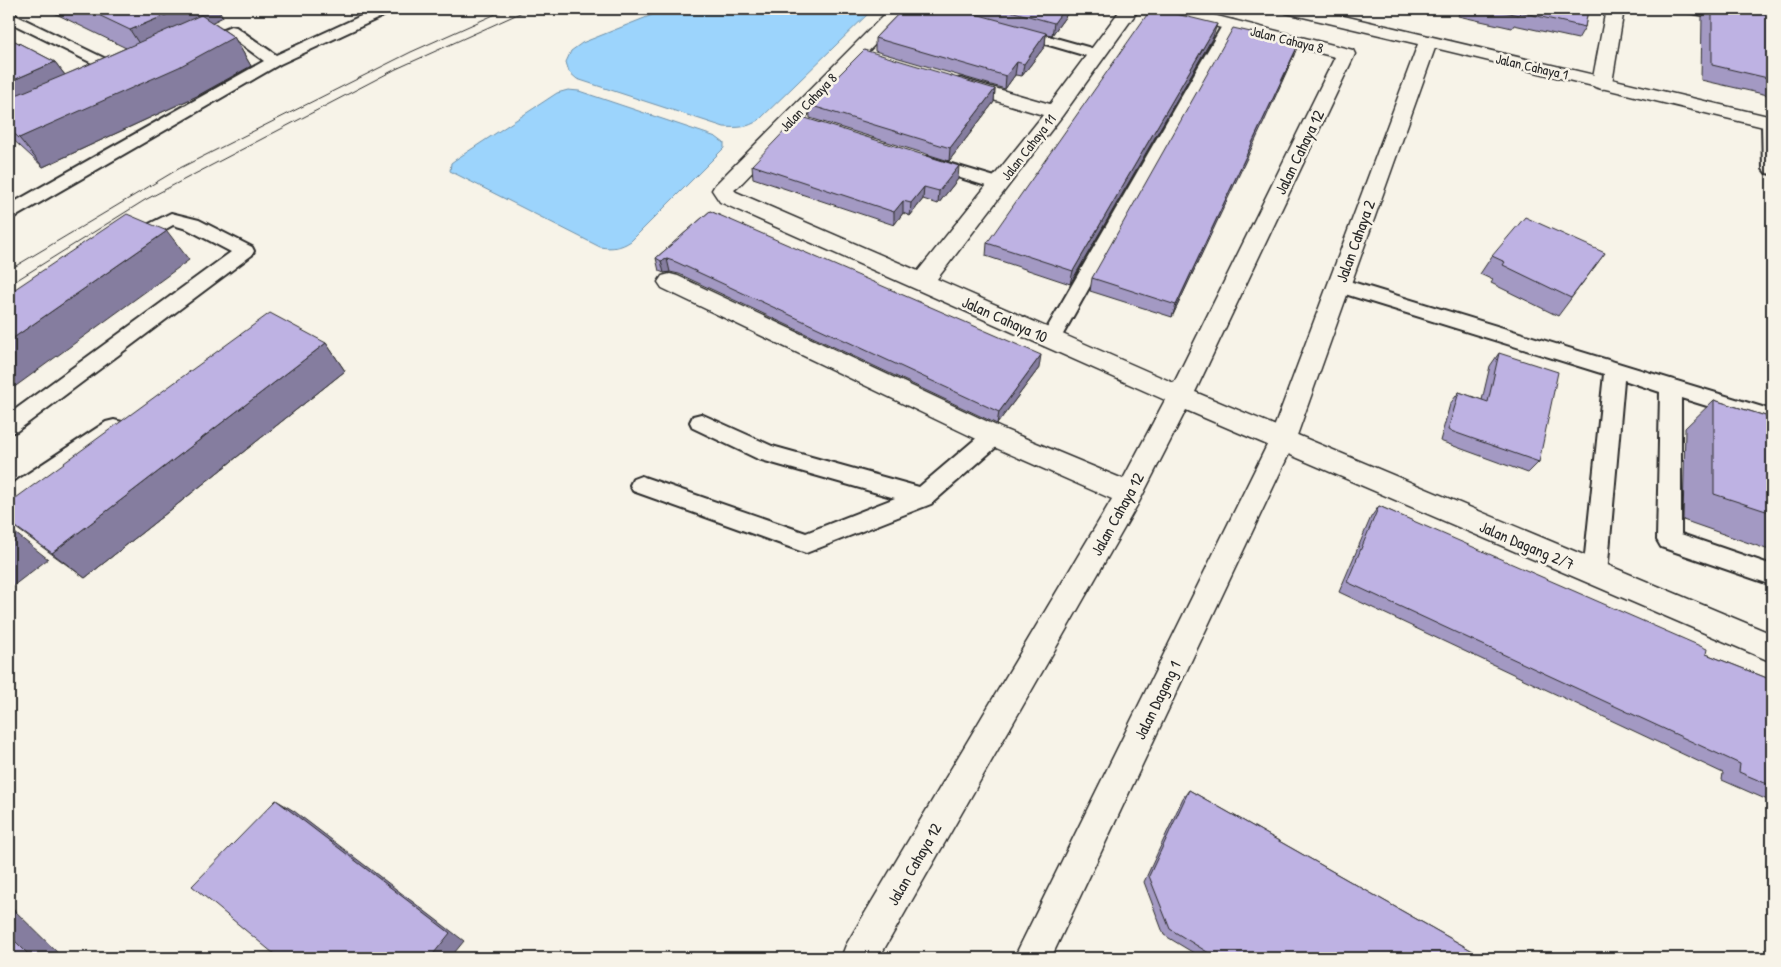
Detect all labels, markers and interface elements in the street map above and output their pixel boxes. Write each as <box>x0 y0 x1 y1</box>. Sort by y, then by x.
street label: Jalan Cahaya 8 <box>1248 21 1326 58</box>
street label: Jalan Cahaya 1 <box>1494 48 1570 85</box>
street label: Jalan Cahaya 8 <box>775 69 841 136</box>
street label: Jalan Cahaya 12 <box>1269 106 1329 198</box>
street label: Jalan Cahaya 11 <box>996 110 1061 184</box>
street label: Jalan Cahaya 2 <box>1330 196 1380 285</box>
street label: Jalan Cahaya 10 <box>959 290 1051 348</box>
street label: Jalan Cahaya 12 <box>1085 468 1149 559</box>
street label: Jalan Dagang 2/7 <box>1476 515 1578 575</box>
street label: Jalan Dagang 1 <box>1129 657 1186 743</box>
street label: Jalan Cahaya 12 <box>882 818 947 909</box>

